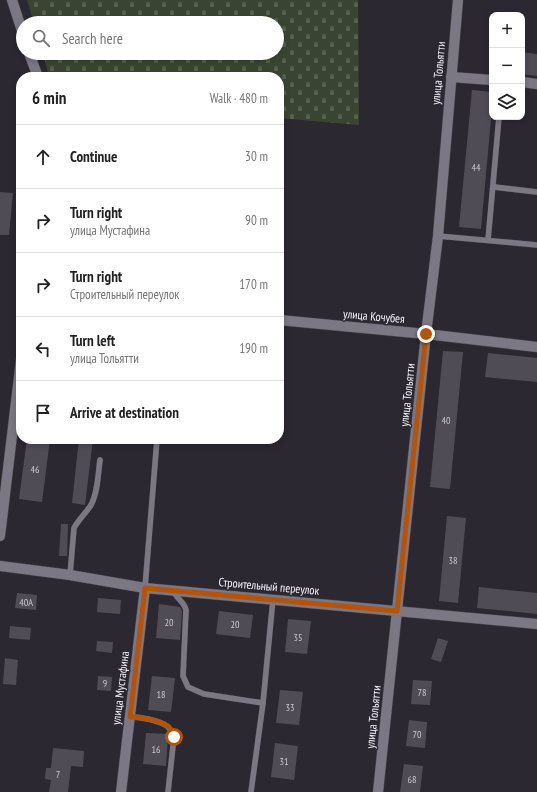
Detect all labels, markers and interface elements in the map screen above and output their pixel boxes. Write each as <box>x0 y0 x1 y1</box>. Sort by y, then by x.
map controls <box>489 12 525 120</box>
button: + <box>489 12 525 48</box>
search box <box>16 16 284 60</box>
icon: search <box>30 27 52 49</box>
text: Search here <box>62 29 123 48</box>
street label: улица Тольятти <box>428 41 448 105</box>
button: − <box>489 48 525 84</box>
button: layers <box>489 84 525 120</box>
text: 6 min <box>32 87 66 109</box>
text: Walk · 480 m <box>210 90 268 107</box>
icon: ahead <box>32 146 54 168</box>
text: Continue <box>70 147 117 166</box>
text: 30 m <box>245 148 268 165</box>
house number: 44 <box>472 161 481 174</box>
text: Turn right <box>70 203 122 222</box>
icon: right <box>32 210 54 232</box>
text: 90 m <box>245 212 268 229</box>
text: улица Мустафина <box>70 222 150 239</box>
text: Turn right <box>70 267 122 286</box>
icon: right <box>32 274 54 296</box>
text: 170 m <box>239 276 268 293</box>
text: Строительный переулок <box>70 286 179 303</box>
street label: улица Кочубея <box>343 306 406 326</box>
route end <box>417 325 435 343</box>
text: Turn left <box>70 331 115 350</box>
icon: left <box>32 338 54 360</box>
text: 190 m <box>239 340 268 357</box>
text: улица Тольятти <box>70 350 139 367</box>
street label: улица Тольятти <box>396 363 418 427</box>
icon: arrive <box>32 402 54 424</box>
text: Arrive at destination <box>70 403 179 422</box>
house number: 40 <box>442 414 451 427</box>
house number: 46 <box>31 463 40 476</box>
house number: 38 <box>449 554 458 567</box>
street label: Строительный переулок <box>218 574 320 598</box>
house number: 40А <box>19 596 33 609</box>
house number: 20 <box>165 616 174 629</box>
house number: 20 <box>231 618 240 631</box>
house number: 35 <box>294 631 303 644</box>
street label: улица Мустафина <box>108 650 132 726</box>
house number: 9 <box>103 677 107 690</box>
street label: улица Тольятти <box>362 685 384 749</box>
house number: 78 <box>418 686 427 699</box>
house number: 18 <box>157 688 166 701</box>
house number: 33 <box>286 701 295 714</box>
route start <box>165 728 183 746</box>
house number: 70 <box>413 728 422 741</box>
house number: 16 <box>152 743 161 756</box>
house number: 31 <box>280 755 289 768</box>
house number: 7 <box>56 768 60 781</box>
house number: 68 <box>408 773 417 786</box>

